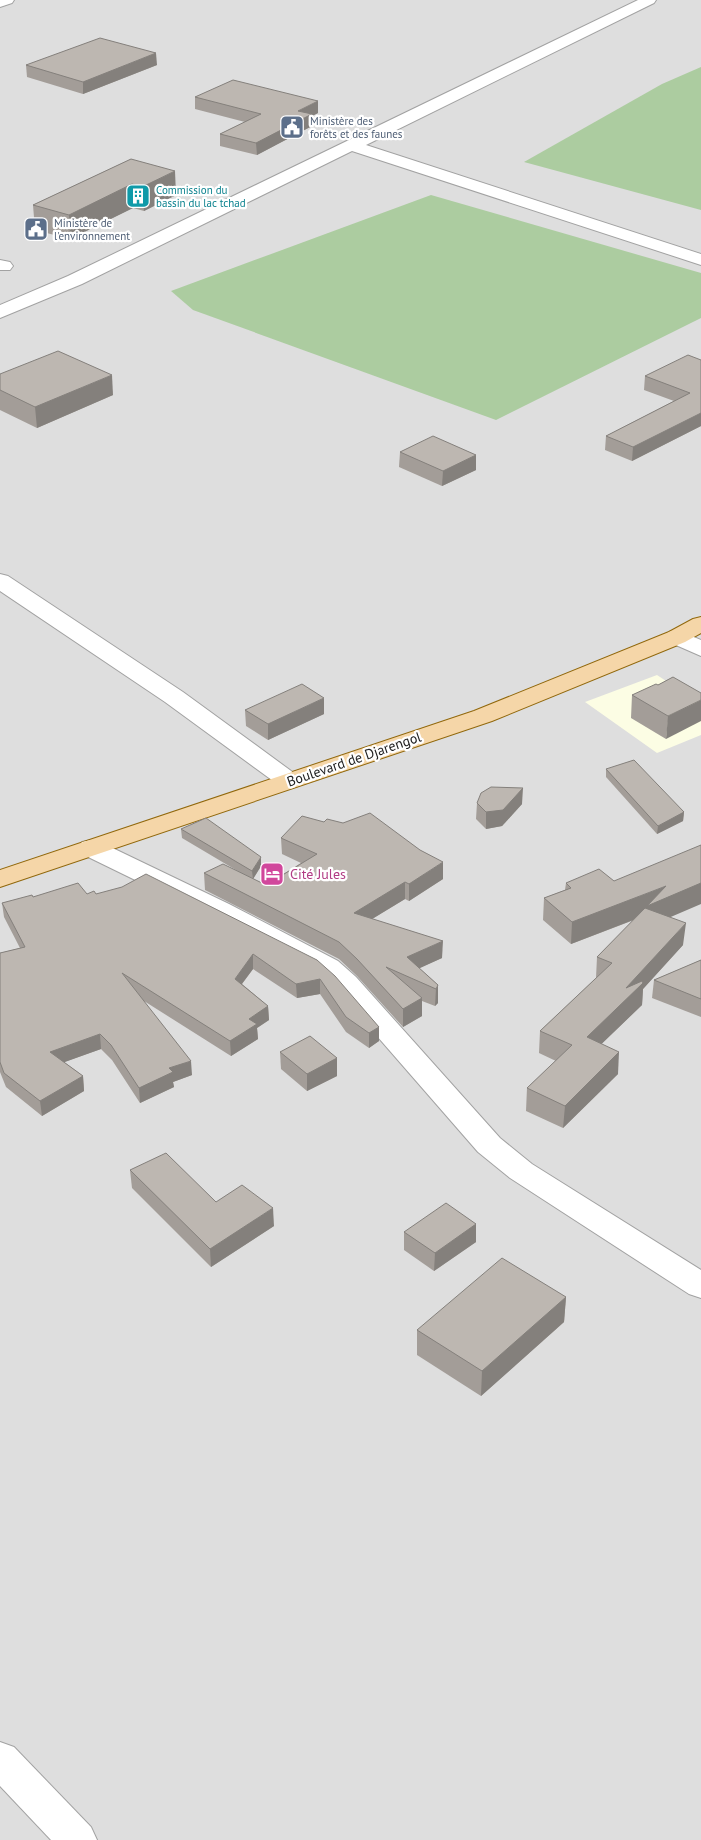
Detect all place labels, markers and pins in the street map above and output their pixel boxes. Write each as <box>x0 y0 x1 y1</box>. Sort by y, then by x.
public building icon: Ministère des forêts et des faunes <box>279 114 305 140</box>
place label: Ministère des forêts et des faunes <box>310 114 403 141</box>
building icon: Commission du bassin du lac tchad <box>125 183 151 209</box>
place label: Commission du bassin du lac tchad <box>156 183 246 210</box>
public building icon: Ministère de l'environnement <box>23 216 49 242</box>
place label: Ministère de l'environnement <box>54 216 130 243</box>
hotel icon: Cité Jules <box>259 861 285 887</box>
place label: Cité Jules <box>290 865 346 883</box>

